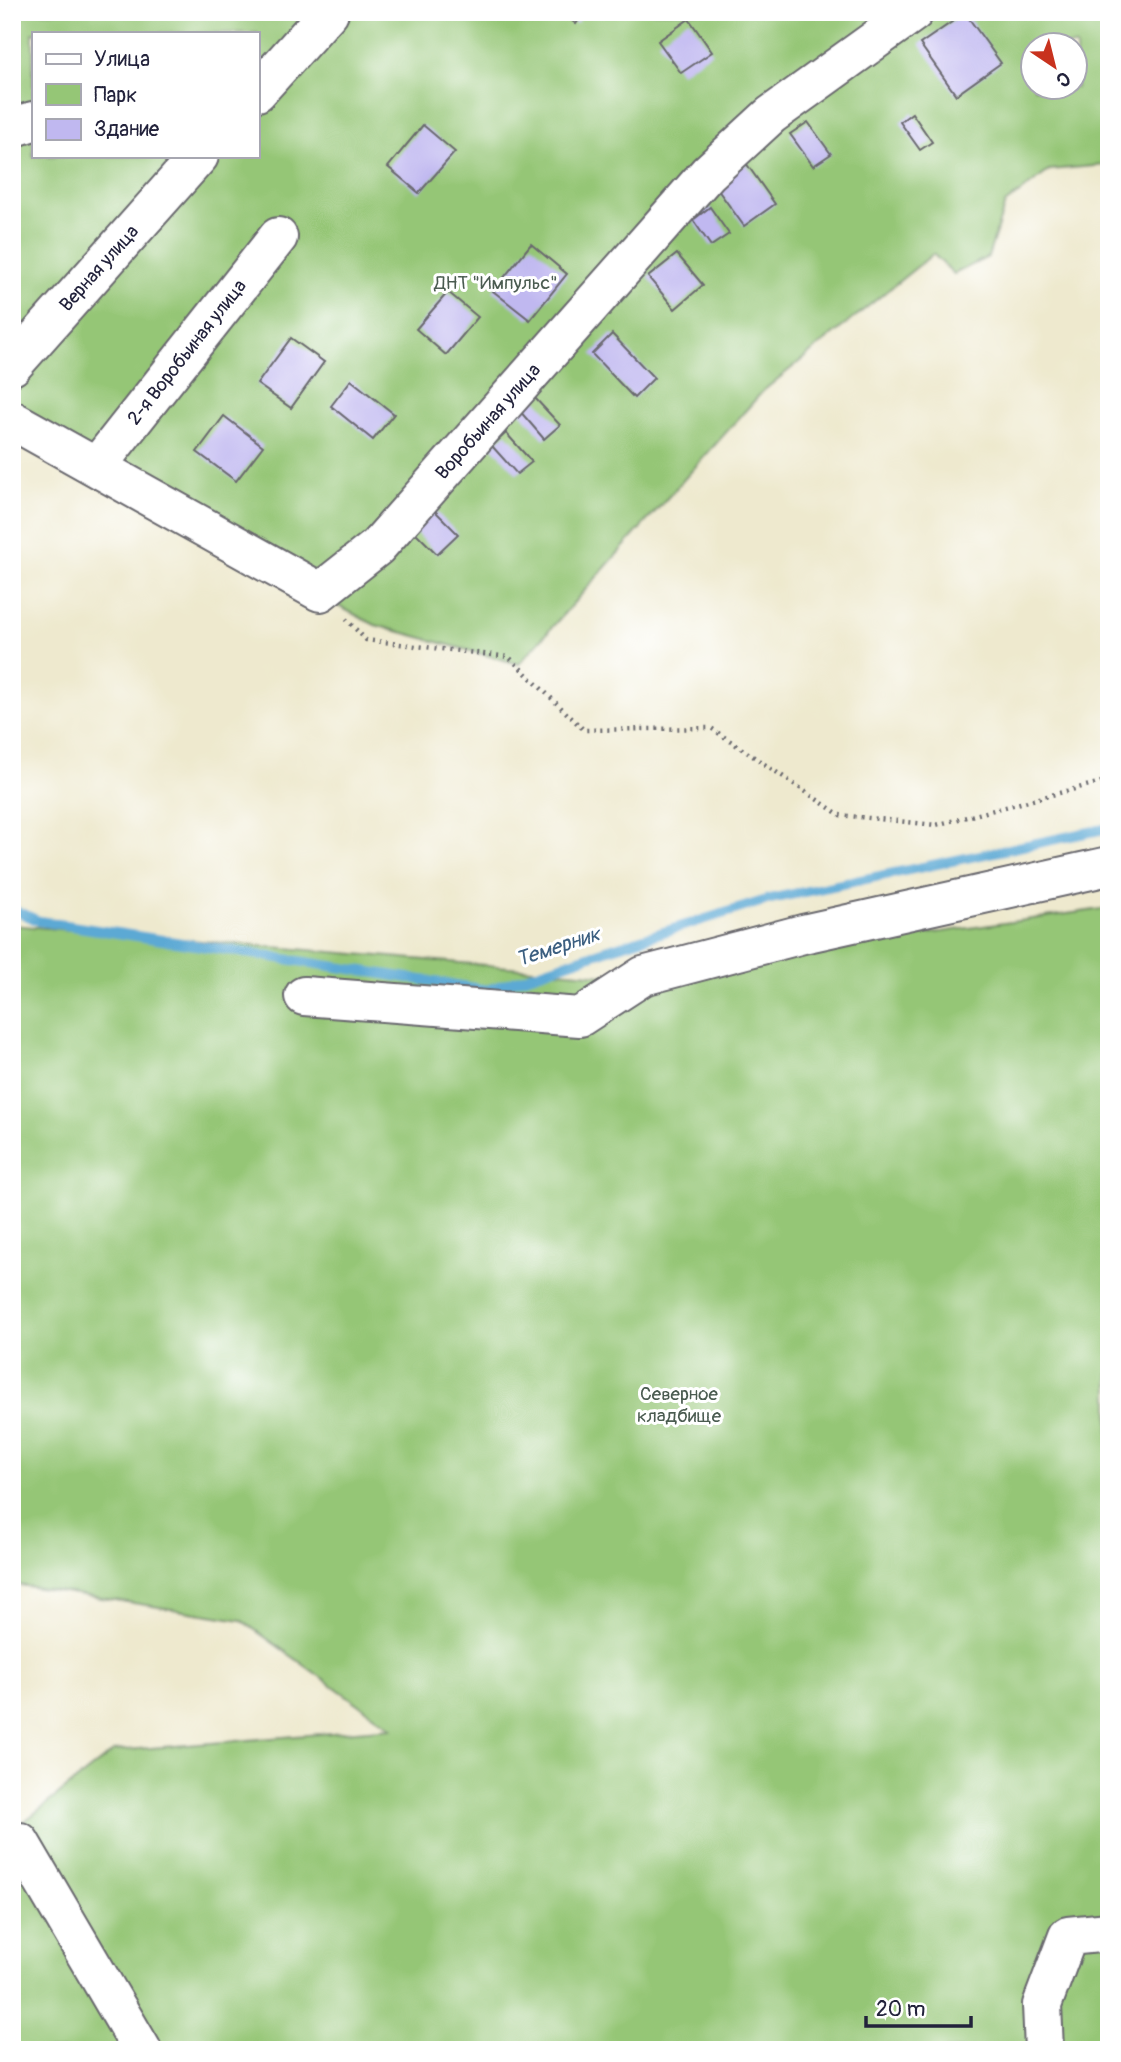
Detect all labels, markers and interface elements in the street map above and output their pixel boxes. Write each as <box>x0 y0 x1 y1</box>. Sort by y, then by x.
legend <box>32 32 259 158</box>
north arrow <box>1020 32 1090 102</box>
text: Улица <box>94 46 150 73</box>
text: С <box>1051 66 1075 92</box>
text: Парк <box>94 82 137 109</box>
text: Здание <box>94 116 160 143</box>
street label: Верная улица <box>54 220 144 316</box>
park label: ДНТ "Импульс" <box>433 271 558 295</box>
street label: 2-я Воробьиная улица <box>122 275 252 430</box>
street label: Воробьиная улица <box>430 358 546 484</box>
water label: Темерник <box>513 920 605 973</box>
park label: Северное кладбище <box>637 1382 722 1428</box>
scale bar <box>866 1985 970 2029</box>
text: 20 m <box>876 1996 925 2023</box>

